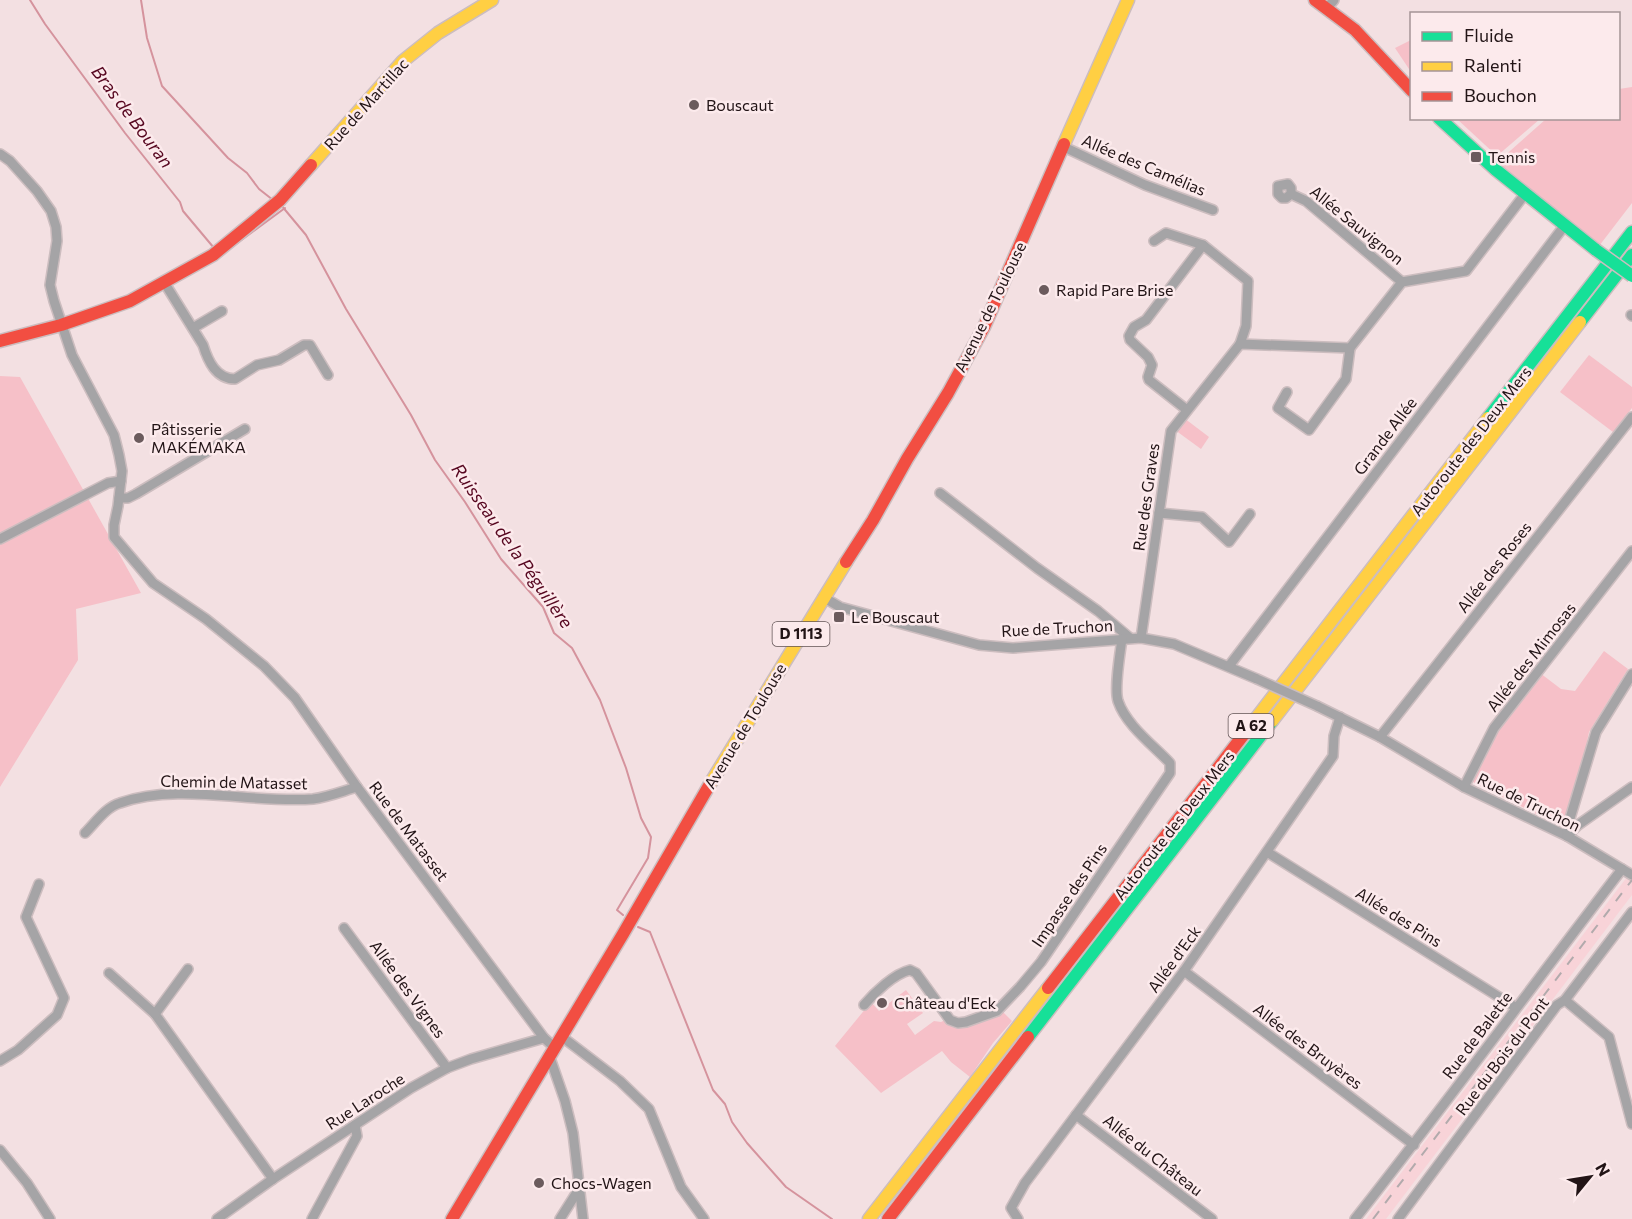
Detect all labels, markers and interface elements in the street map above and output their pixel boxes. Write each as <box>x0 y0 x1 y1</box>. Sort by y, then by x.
legend <box>1410 12 1620 120</box>
text: Fluide <box>1464 24 1513 46</box>
street label: Rue de Martillac <box>319 54 412 153</box>
text: Ralenti <box>1464 54 1522 76</box>
water label: Bras de Bouran <box>87 61 178 172</box>
text: Bouchon <box>1464 84 1537 106</box>
place label: Bouscaut <box>706 95 774 114</box>
marker: Bouscaut <box>687 98 701 112</box>
street label: Allée des Camélias <box>1079 130 1209 199</box>
place label: Tennis <box>1488 147 1535 166</box>
marker: Tennis <box>1469 150 1483 164</box>
street label: Allée Sauvignon <box>1307 181 1408 268</box>
street label: Avenue de Toulouse <box>950 238 1029 375</box>
place label: Rapid Pare Brise <box>1056 280 1174 299</box>
marker: Rapid Pare Brise <box>1037 283 1051 297</box>
street label: Autoroute des Deux Mers <box>1406 362 1535 519</box>
street label: Grande Allée <box>1349 393 1420 478</box>
place label: Pâtisserie MAKÉMAKA <box>151 419 246 456</box>
marker: Pâtisserie MAKÉMAKA <box>132 431 146 445</box>
street label: Rue des Graves <box>1129 442 1162 552</box>
water label: Ruisseau de la Péguillère <box>448 459 578 632</box>
street label: Allée des Roses <box>1452 518 1535 616</box>
street label: Allée des Mimosas <box>1482 598 1579 715</box>
place label: Le Bouscaut <box>851 607 940 626</box>
marker: Le Bouscaut <box>832 610 846 624</box>
street label: Rue de Truchon <box>1001 615 1113 640</box>
road number: D 1113 <box>772 622 830 646</box>
street label: Avenue de Toulouse <box>700 660 790 792</box>
road number: A 62 <box>1228 714 1274 738</box>
street label: Autoroute des Deux Mers <box>1109 746 1238 903</box>
street label: Rue de Truchon <box>1475 768 1584 835</box>
street label: Chemin de Matasset <box>160 771 308 792</box>
street label: Rue de Matasset <box>366 777 453 885</box>
street label: Impasse des Pins <box>1027 839 1110 950</box>
street label: Allée des Pins <box>1353 883 1446 951</box>
street label: Allée d'Eck <box>1143 921 1204 996</box>
street label: Allée des Vignes <box>367 936 450 1041</box>
street label: Rue de Balette <box>1438 987 1516 1082</box>
place label: Château d'Eck <box>894 993 997 1012</box>
street label: Rue du Bois du Pont <box>1451 993 1552 1119</box>
marker: Château d'Eck <box>875 996 889 1010</box>
street label: Allée des Bruyères <box>1250 999 1366 1093</box>
street label: Rue Laroche <box>322 1068 408 1133</box>
street label: Allée du Château <box>1100 1110 1207 1199</box>
north arrow <box>1560 1147 1620 1207</box>
text: N <box>1592 1159 1615 1179</box>
place label: Chocs-Wagen <box>551 1173 652 1192</box>
marker: Chocs-Wagen <box>532 1176 546 1190</box>

